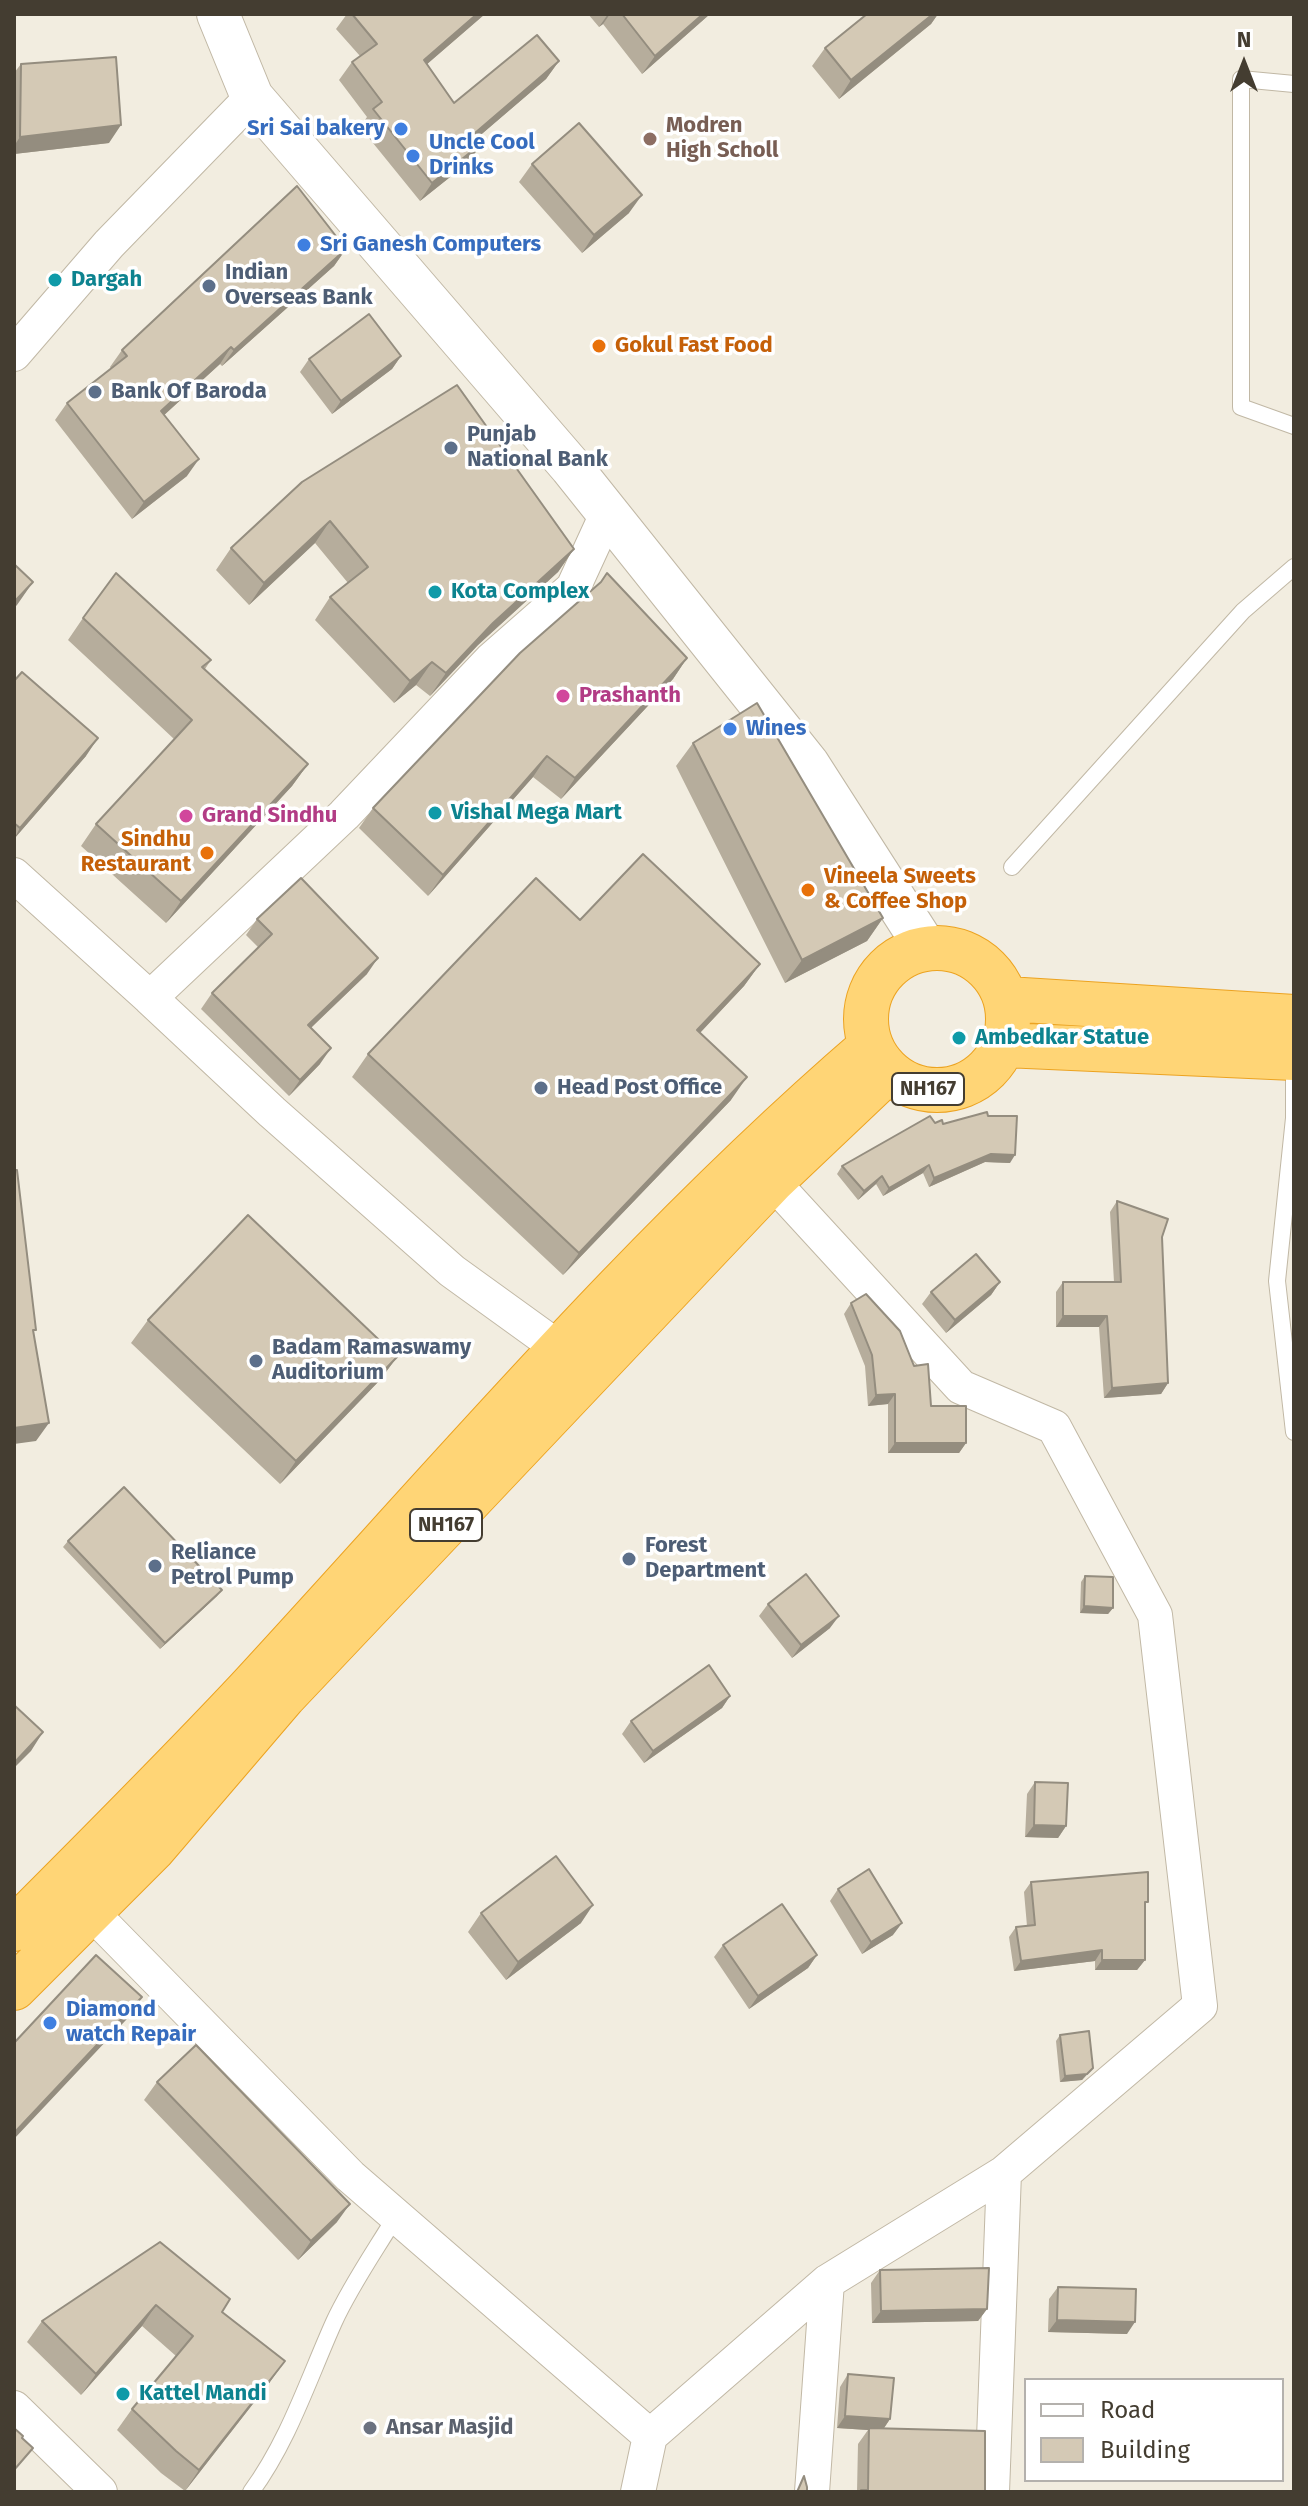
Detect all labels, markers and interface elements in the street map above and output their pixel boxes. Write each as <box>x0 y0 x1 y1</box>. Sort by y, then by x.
north arrow <box>1204 24 1284 104</box>
text: N <box>1237 26 1251 53</box>
place label: Modren High Scholl <box>666 113 779 164</box>
place label: Sri Sai bakery <box>247 116 385 142</box>
marker: Sri Sai bakery <box>392 120 410 138</box>
place label: Uncle Cool Drinks <box>429 130 535 182</box>
marker: Modren High Scholl <box>641 130 659 148</box>
marker: Uncle Cool Drinks <box>404 147 422 165</box>
place label: Sri Ganesh Computers <box>320 232 541 258</box>
marker: Sri Ganesh Computers <box>295 236 313 254</box>
place label: Indian Overseas Bank <box>225 260 373 312</box>
place label: Dargah <box>71 267 142 293</box>
marker: Dargah <box>46 271 64 289</box>
marker: Indian Overseas Bank <box>200 277 218 295</box>
place label: Gokul Fast Food <box>615 333 773 359</box>
marker: Gokul Fast Food <box>590 337 608 355</box>
place label: Bank Of Baroda <box>111 379 267 405</box>
marker: Bank Of Baroda <box>86 383 104 401</box>
place label: Punjab National Bank <box>467 422 608 474</box>
marker: Punjab National Bank <box>442 439 460 457</box>
place label: Kota Complex <box>451 579 589 605</box>
marker: Kota Complex <box>426 583 444 601</box>
place label: Prashanth <box>579 683 681 709</box>
marker: Prashanth <box>554 687 572 705</box>
place label: Wines <box>746 716 806 742</box>
marker: Wines <box>721 720 739 738</box>
place label: Vishal Mega Mart <box>451 800 622 826</box>
place label: Grand Sindhu <box>202 803 337 829</box>
marker: Vishal Mega Mart <box>426 804 444 822</box>
marker: Grand Sindhu <box>177 807 195 825</box>
place label: Sindhu Restaurant <box>81 827 191 878</box>
marker: Sindhu Restaurant <box>198 844 216 862</box>
place label: Vineela Sweets & Coffee Shop <box>824 864 976 916</box>
marker: Vineela Sweets & Coffee Shop <box>799 881 817 899</box>
place label: Ambedkar Statue <box>975 1025 1149 1051</box>
marker: Ambedkar Statue <box>950 1029 968 1047</box>
road number: NH167 <box>892 1073 964 1105</box>
place label: Head Post Office <box>557 1075 722 1101</box>
marker: Head Post Office <box>532 1079 550 1097</box>
place label: Badam Ramaswamy Auditorium <box>272 1335 471 1386</box>
marker: Badam Ramaswamy Auditorium <box>247 1352 265 1370</box>
road number: NH167 <box>410 1509 482 1541</box>
place label: Forest Department <box>645 1533 766 1584</box>
place label: Reliance Petrol Pump <box>171 1540 294 1592</box>
marker: Forest Department <box>620 1550 638 1568</box>
marker: Reliance Petrol Pump <box>146 1557 164 1575</box>
place label: Diamond watch Repair <box>66 1997 196 2048</box>
marker: Diamond watch Repair <box>41 2014 59 2032</box>
legend <box>1024 2378 1284 2482</box>
place label: Kattel Mandi <box>139 2381 267 2407</box>
marker: Kattel Mandi <box>114 2385 132 2403</box>
text: Road <box>1100 2396 1155 2424</box>
place label: Ansar Masjid <box>386 2415 514 2441</box>
marker: Ansar Masjid <box>361 2419 379 2437</box>
text: Building <box>1100 2436 1190 2464</box>

